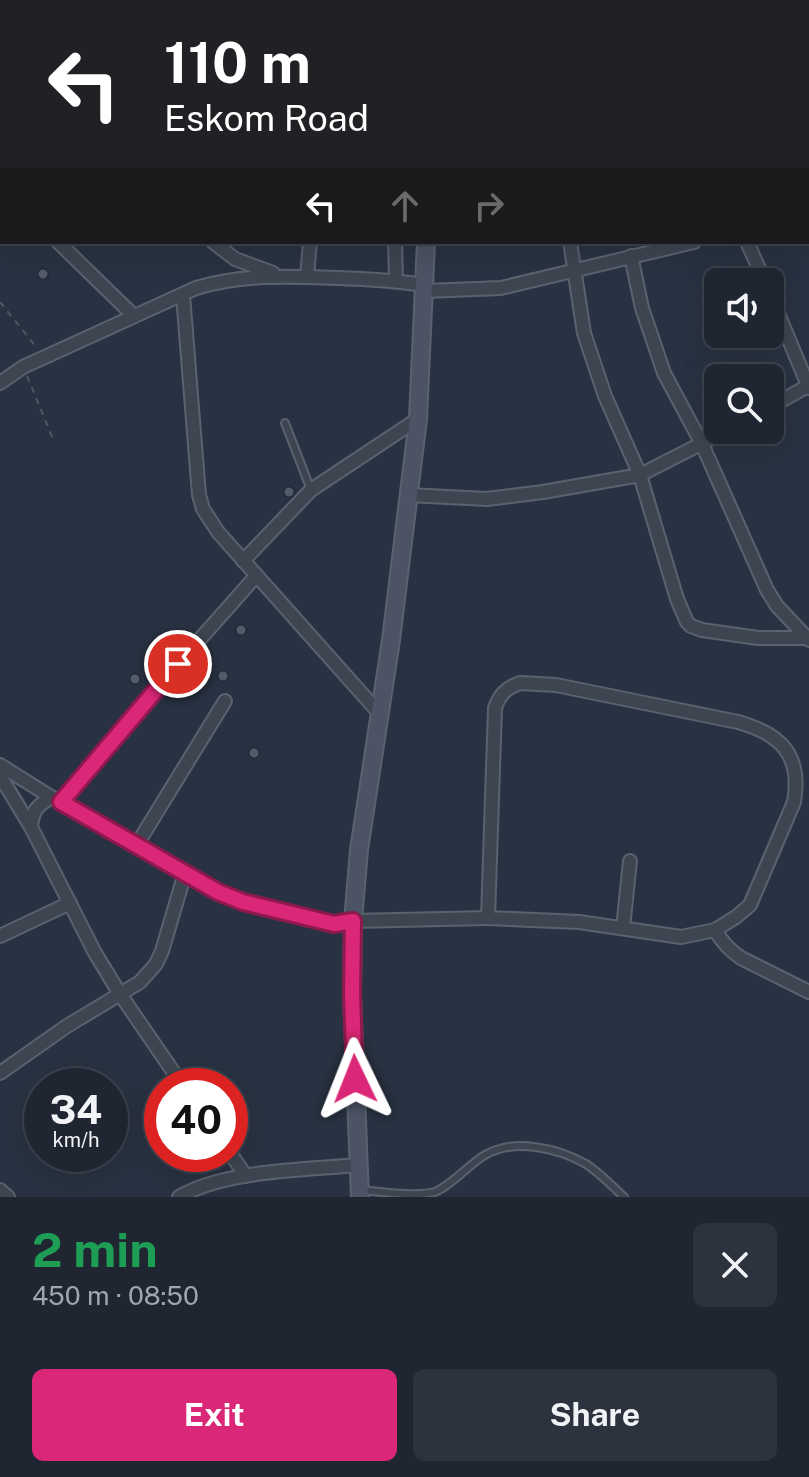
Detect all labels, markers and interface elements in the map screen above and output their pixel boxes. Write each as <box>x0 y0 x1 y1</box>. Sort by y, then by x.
text: 110 m <box>164 30 311 96</box>
icon: left <box>32 32 136 136</box>
text: Eskom Road <box>164 97 369 139</box>
icon: left <box>299 184 343 228</box>
icon: ahead <box>383 184 427 228</box>
icon: right <box>467 184 511 228</box>
map controls <box>704 268 784 444</box>
button: sound <box>704 268 784 348</box>
button: search <box>704 364 784 444</box>
pin <box>144 630 212 698</box>
icon: arrive <box>156 642 200 686</box>
position arrow <box>313 1037 397 1121</box>
speed limit sign: 40 <box>144 1068 248 1172</box>
text: 34 <box>50 1086 102 1133</box>
text: km/h <box>52 1128 100 1152</box>
text: 2 min <box>32 1221 158 1278</box>
button: close <box>693 1223 777 1307</box>
text: 450 m · 08:50 <box>32 1280 199 1311</box>
button: Exit <box>32 1369 397 1461</box>
button: Share <box>413 1369 777 1461</box>

